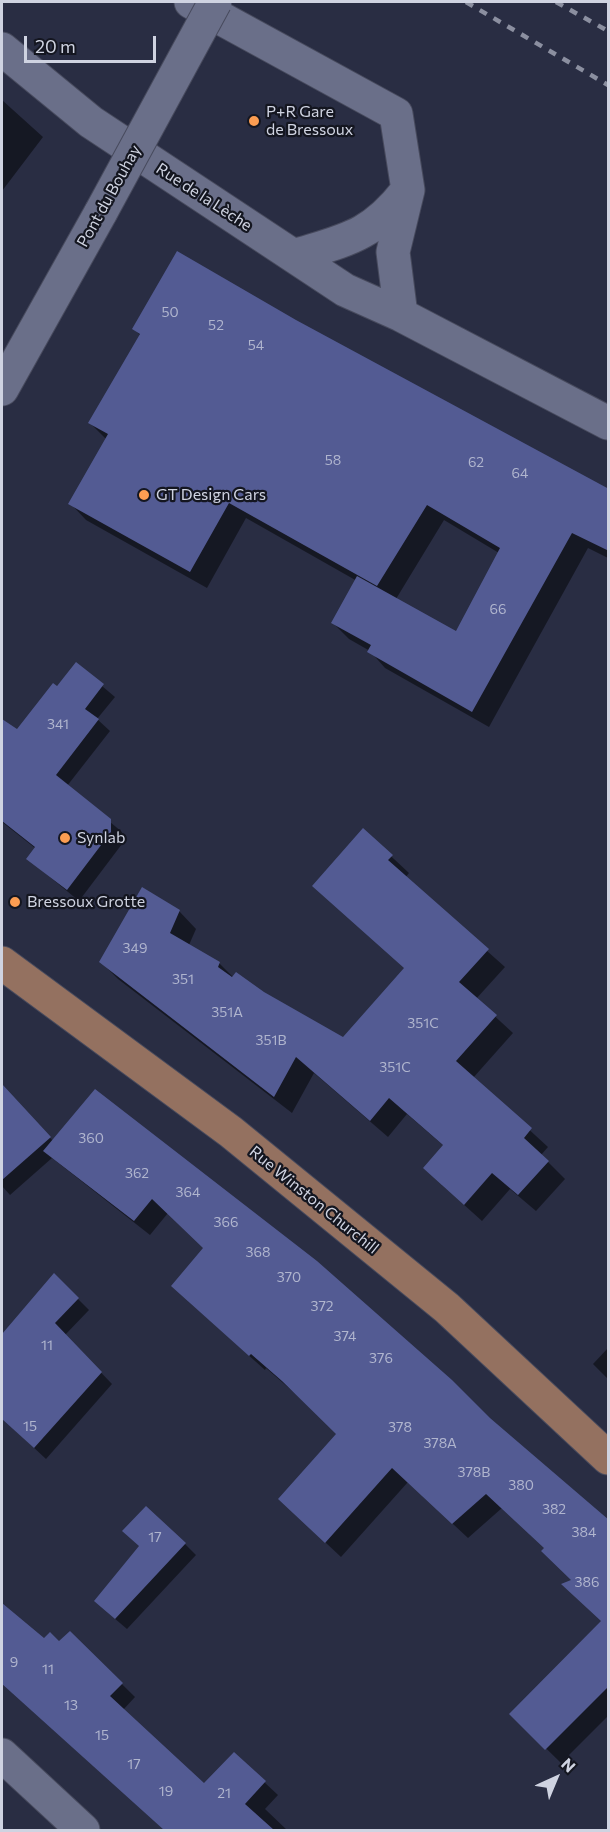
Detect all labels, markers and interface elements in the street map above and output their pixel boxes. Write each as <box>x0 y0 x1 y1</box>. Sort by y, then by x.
scale bar <box>27 24 159 62</box>
text: 20 m <box>35 35 76 57</box>
place label: P+R Gare de Bressoux <box>266 102 353 140</box>
marker: P+R Gare de Bressoux <box>247 114 261 128</box>
street label: Pont du Bouhay <box>73 142 145 250</box>
street label: Rue de la Lèche <box>152 159 256 235</box>
house number: 50 <box>161 304 179 320</box>
house number: 52 <box>208 317 224 333</box>
house number: 54 <box>248 337 264 353</box>
house number: 58 <box>325 452 341 468</box>
house number: 62 <box>468 454 484 470</box>
house number: 64 <box>512 465 528 481</box>
place label: GT Design Cars <box>156 485 266 505</box>
marker: GT Design Cars <box>137 488 151 502</box>
house number: 66 <box>490 601 506 617</box>
house number: 341 <box>47 716 69 732</box>
place label: Synlab <box>77 828 125 848</box>
marker: Synlab <box>58 831 72 845</box>
place label: Bressoux Grotte <box>27 892 145 912</box>
marker: Bressoux Grotte <box>8 895 22 909</box>
house number: 349 <box>123 940 147 956</box>
house number: 351 <box>172 971 194 987</box>
house number: 351A <box>211 1004 243 1020</box>
house number: 351C <box>407 1015 439 1031</box>
house number: 351B <box>255 1032 287 1048</box>
house number: 351C <box>379 1059 411 1075</box>
house number: 360 <box>78 1130 104 1146</box>
street label: Rue Winston Churchill <box>246 1142 382 1258</box>
house number: 362 <box>125 1165 149 1181</box>
house number: 364 <box>176 1184 200 1200</box>
house number: 366 <box>214 1214 238 1230</box>
house number: 368 <box>246 1244 270 1260</box>
house number: 370 <box>277 1269 301 1285</box>
house number: 372 <box>310 1298 334 1314</box>
house number: 374 <box>334 1328 356 1344</box>
house number: 11 <box>41 1337 53 1353</box>
house number: 376 <box>369 1350 393 1366</box>
house number: 15 <box>23 1418 37 1434</box>
house number: 378 <box>388 1419 412 1435</box>
house number: 378A <box>423 1435 457 1451</box>
house number: 378B <box>458 1464 490 1480</box>
house number: 380 <box>508 1477 534 1493</box>
house number: 382 <box>542 1501 566 1517</box>
house number: 384 <box>572 1524 596 1540</box>
house number: 17 <box>148 1529 162 1545</box>
house number: 386 <box>575 1574 599 1590</box>
house number: 9 <box>10 1654 18 1670</box>
house number: 11 <box>42 1661 54 1677</box>
house number: 13 <box>64 1697 78 1713</box>
house number: 15 <box>95 1727 109 1743</box>
north arrow <box>526 1748 586 1808</box>
text: N <box>558 1754 580 1776</box>
house number: 17 <box>127 1756 141 1772</box>
house number: 19 <box>159 1783 173 1799</box>
house number: 21 <box>217 1785 231 1801</box>

